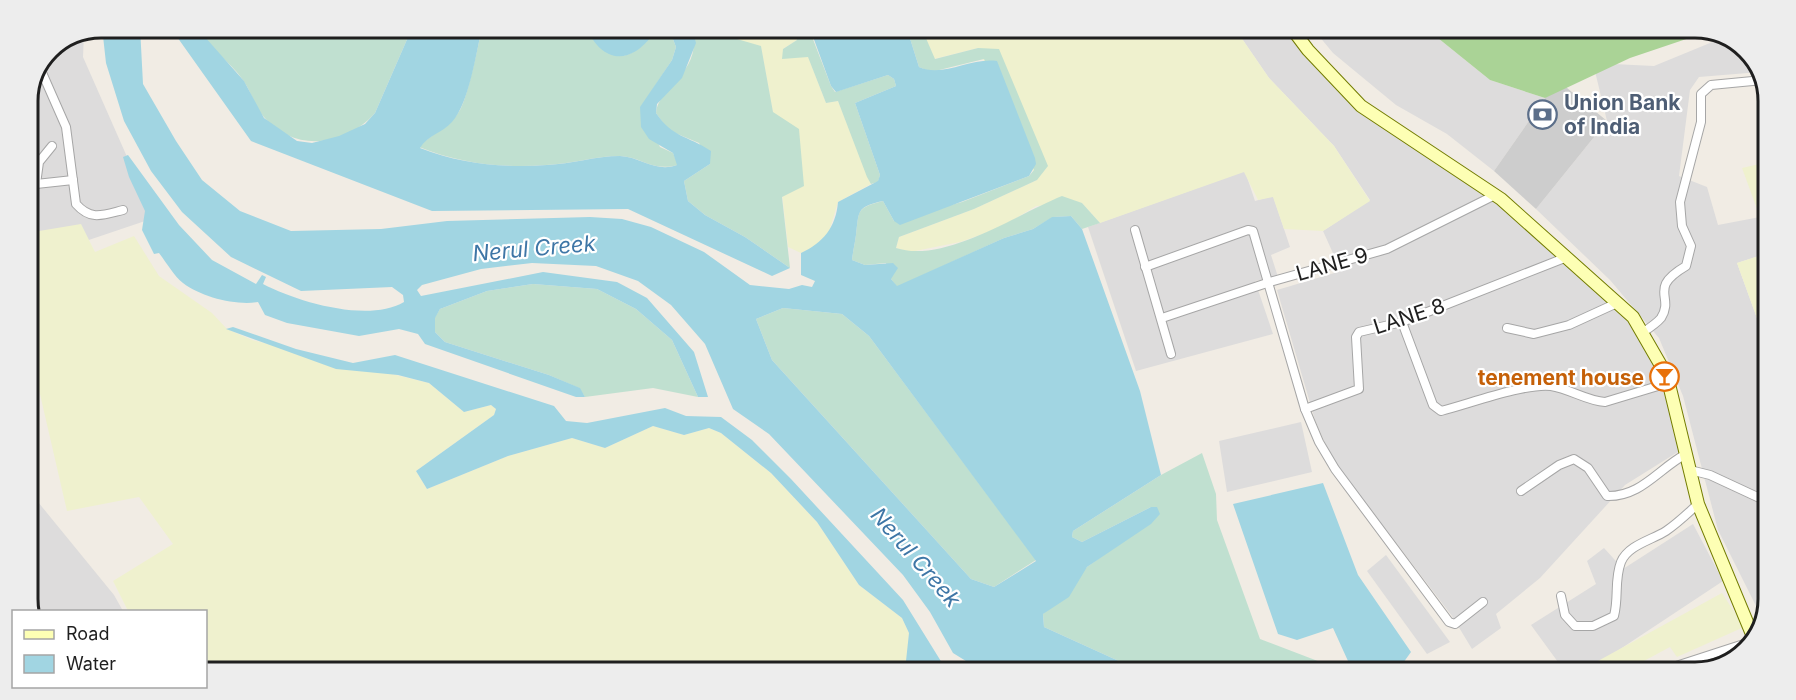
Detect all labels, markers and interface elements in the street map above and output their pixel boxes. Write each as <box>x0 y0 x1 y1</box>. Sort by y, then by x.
place label: Union Bank of India <box>1564 90 1681 139</box>
bank icon: Union Bank of India <box>1527 98 1559 130</box>
water label: Nerul Creek <box>471 230 598 266</box>
street label: LANE 9 <box>1293 242 1371 286</box>
street label: LANE 8 <box>1370 293 1448 339</box>
bar icon: tenement house <box>1649 361 1681 393</box>
place label: tenement house <box>1478 365 1644 390</box>
water label: Nerul Creek <box>866 502 967 613</box>
legend <box>12 610 207 688</box>
text: Road <box>66 623 109 644</box>
text: Water <box>66 653 116 674</box>

